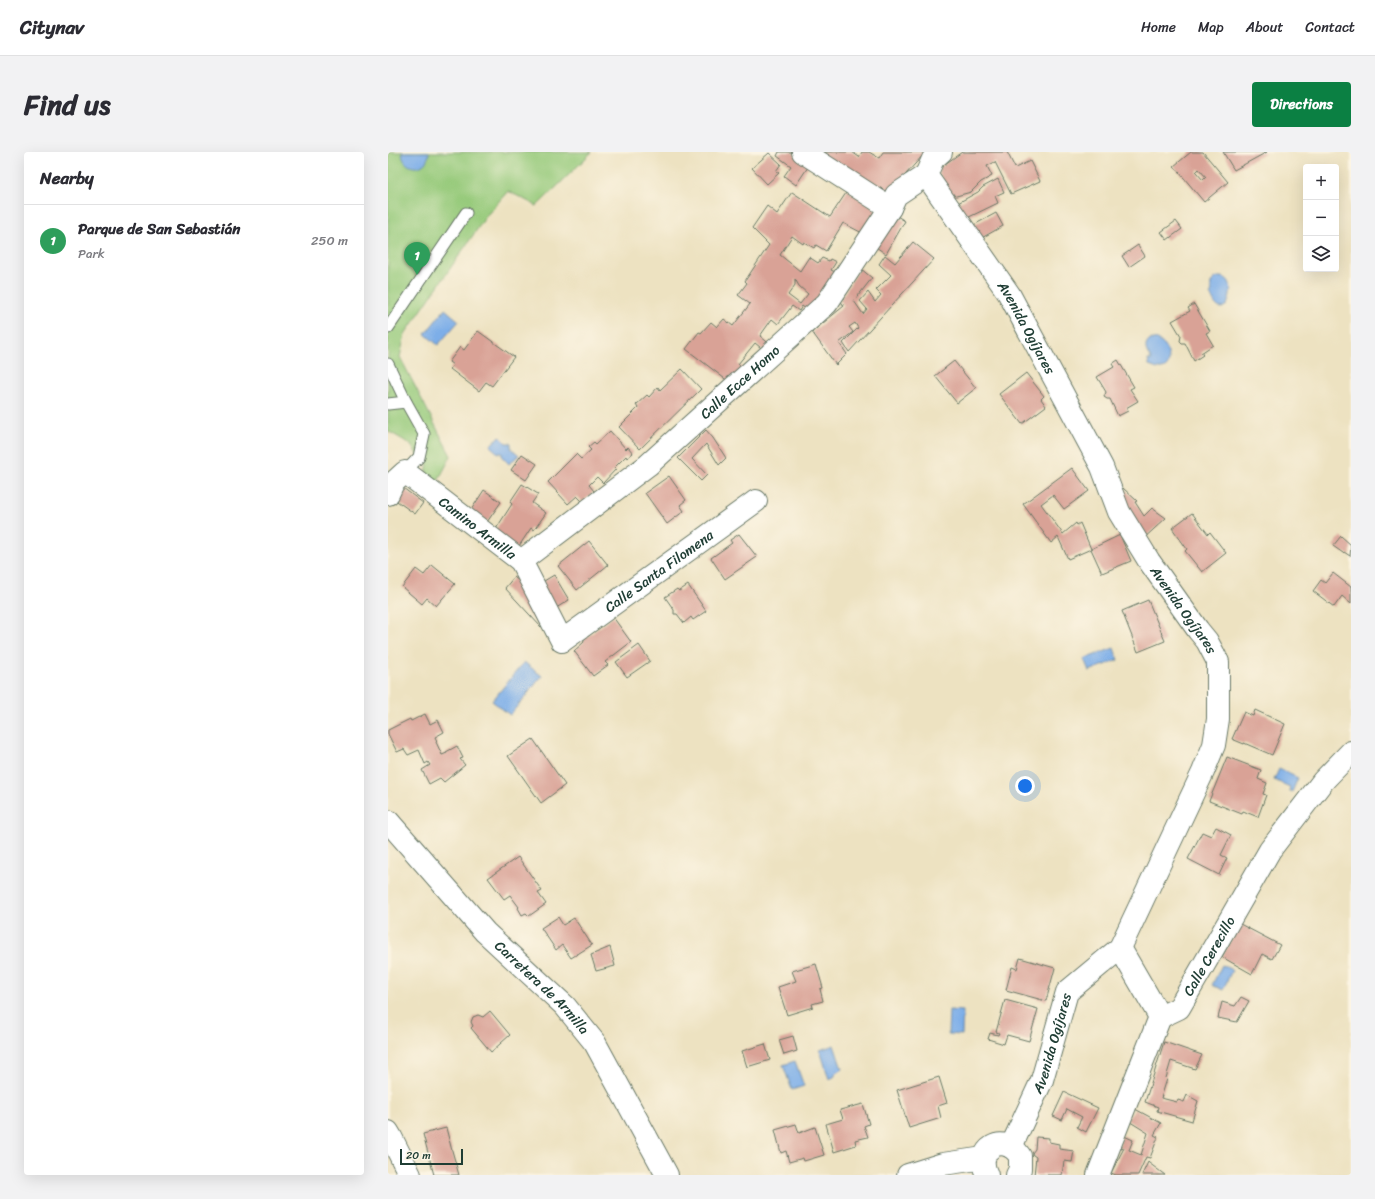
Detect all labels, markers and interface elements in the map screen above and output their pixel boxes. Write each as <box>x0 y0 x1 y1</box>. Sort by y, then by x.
text: Citynav <box>20 11 84 44</box>
text: Home <box>1141 15 1176 40</box>
text: Map <box>1198 15 1224 40</box>
text: About <box>1246 15 1283 40</box>
text: Contact <box>1305 15 1355 40</box>
text: Find us <box>24 80 111 129</box>
button: Directions <box>1252 82 1351 127</box>
text: Nearby <box>40 163 94 193</box>
map controls <box>1303 164 1339 272</box>
button: + <box>1303 164 1339 200</box>
button: − <box>1303 200 1339 236</box>
text: Parque de San Sebastián <box>78 216 240 242</box>
text: 1 <box>50 229 56 252</box>
text: 250 m <box>311 229 348 252</box>
button: layers <box>1303 236 1339 272</box>
text: Park <box>78 242 105 265</box>
pin: 1 <box>404 242 430 275</box>
street label: Avenida Ogíjares <box>990 275 1063 379</box>
street label: Calle Ecce Homo <box>694 339 786 425</box>
street label: Camino Armilla <box>433 490 523 567</box>
street label: Calle Santa Filomena <box>599 522 720 619</box>
street label: Avenida Ogíjares <box>1143 560 1224 659</box>
your location <box>1015 776 1035 796</box>
street label: Calle Cerecillo <box>1176 911 1242 1001</box>
street label: Carretera de Armilla <box>489 934 596 1040</box>
street label: Avenida Ogíjares <box>1025 990 1079 1098</box>
text: 20 m <box>406 1146 431 1165</box>
scale bar <box>400 1147 463 1166</box>

